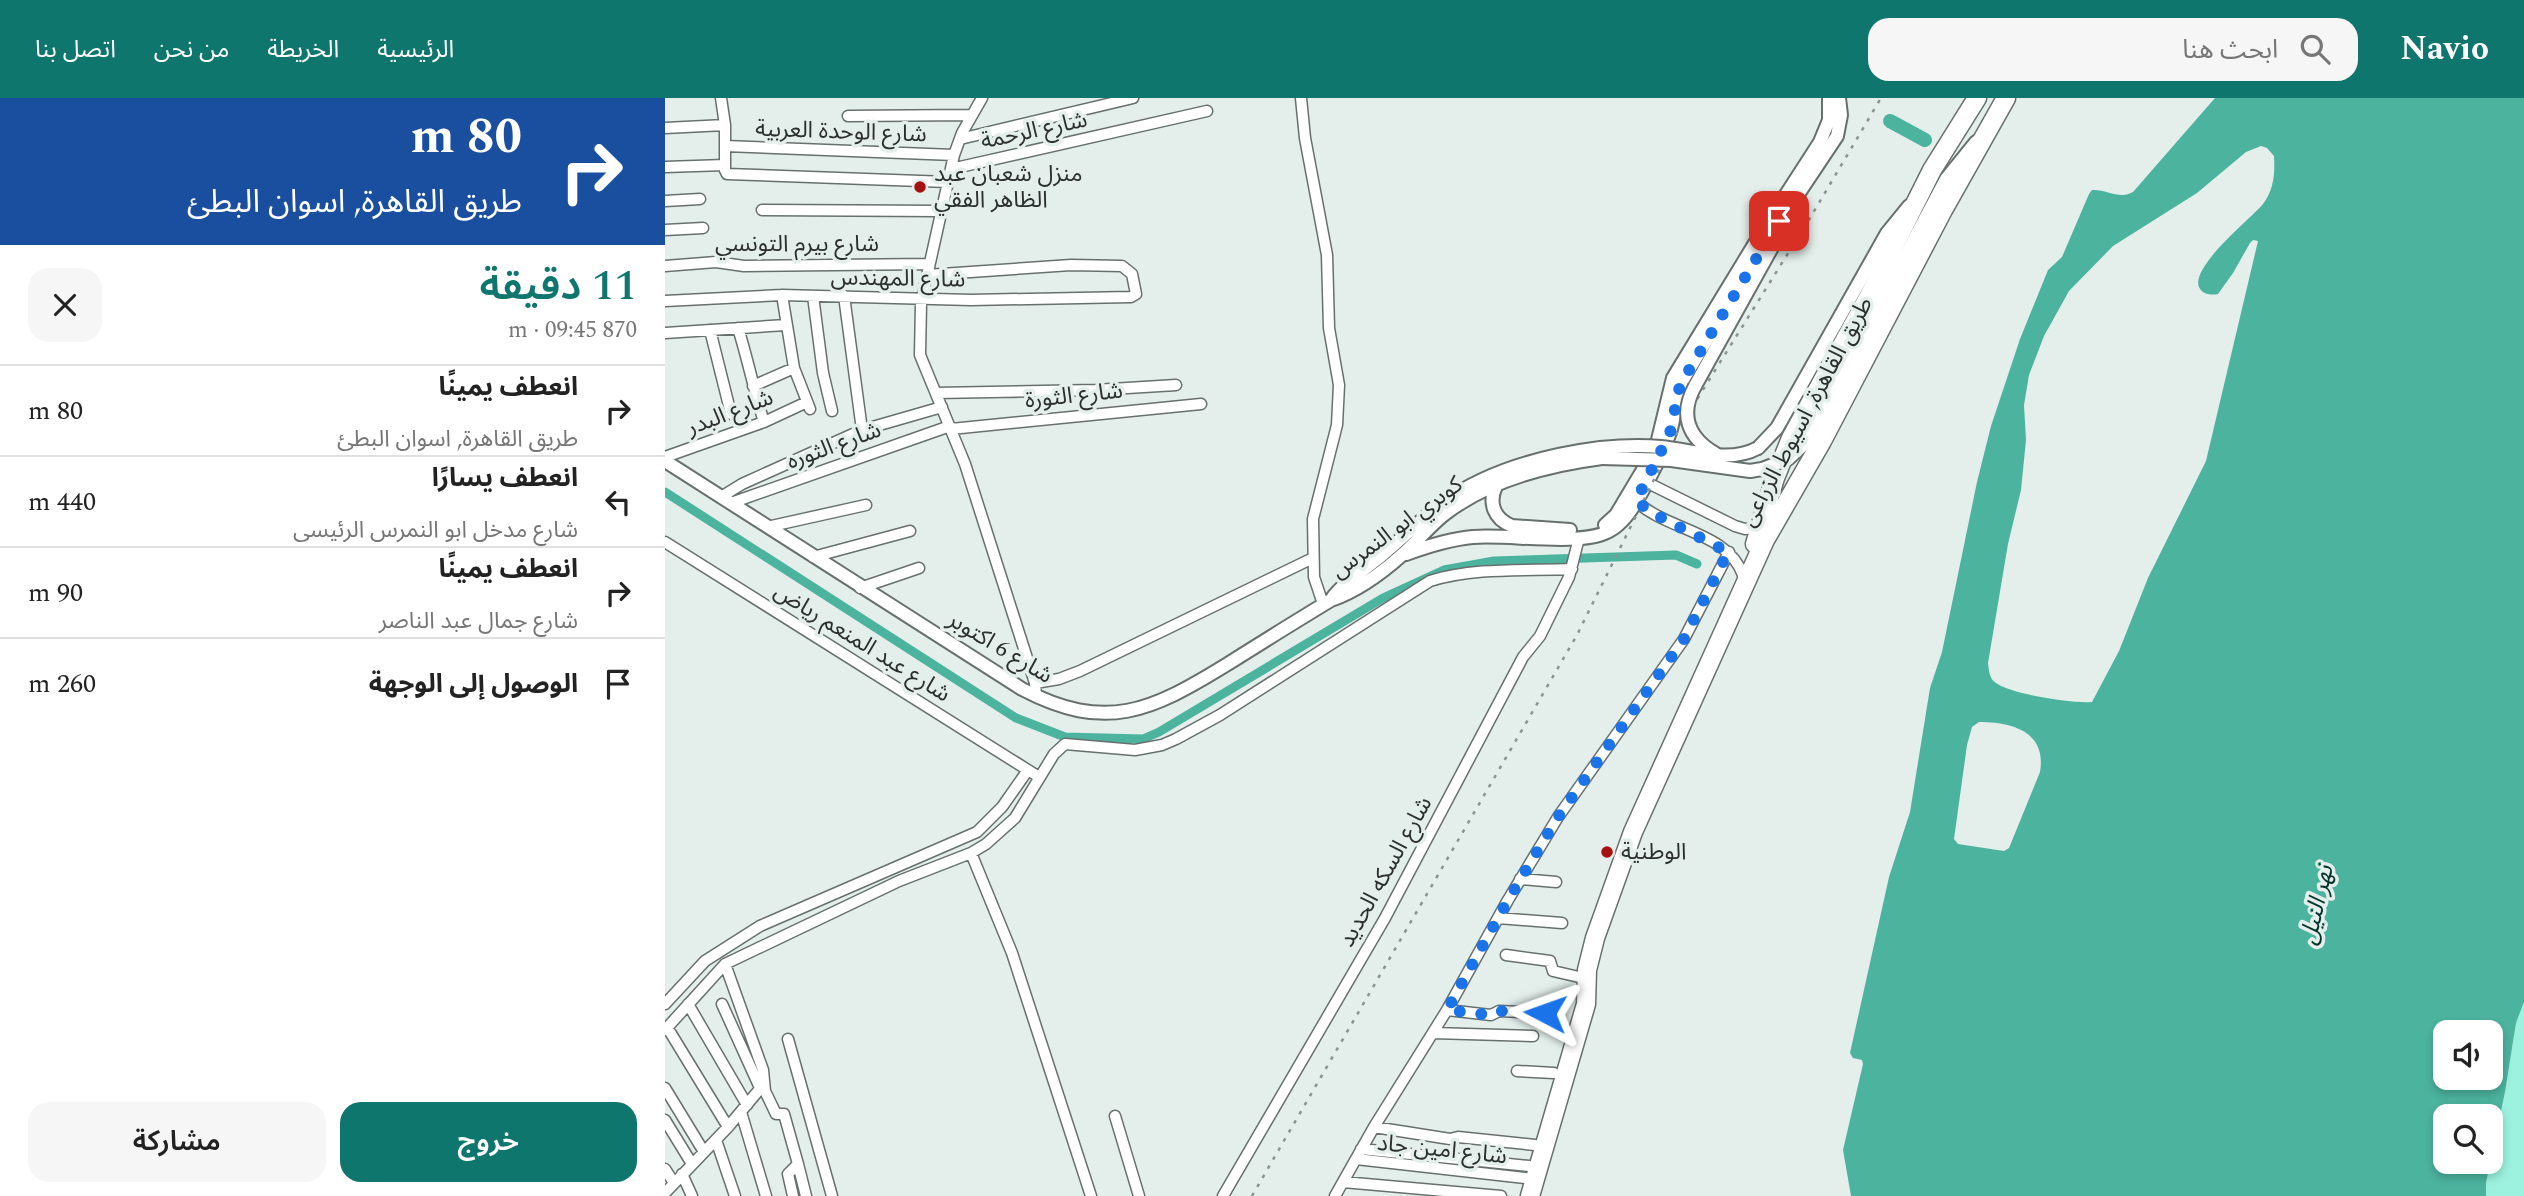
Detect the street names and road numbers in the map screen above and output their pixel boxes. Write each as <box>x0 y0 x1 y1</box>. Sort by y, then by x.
street label: شارع الرحمة <box>977 103 1091 159</box>
street label: شارع الوحدة العربية <box>755 112 927 152</box>
street label: شارع بيرم التونسي <box>715 227 879 262</box>
street label: شارع المهندس <box>830 260 966 298</box>
street label: طريق القاهرة, اسيوط الزراعى <box>1731 291 1883 533</box>
street label: شارع الثورة <box>1023 373 1125 419</box>
street label: شارع البدر <box>680 380 779 446</box>
street label: شارع الثوره <box>782 413 886 479</box>
street label: كوبري ابو النمرس <box>1324 468 1471 588</box>
street label: شارع عبد المنعم رياض <box>767 574 957 712</box>
street label: شارع 6 اكتوبر <box>940 602 1059 693</box>
street label: شارع السكه الحديد <box>1330 790 1442 954</box>
street label: شارع امين جاد <box>1375 1126 1509 1174</box>

